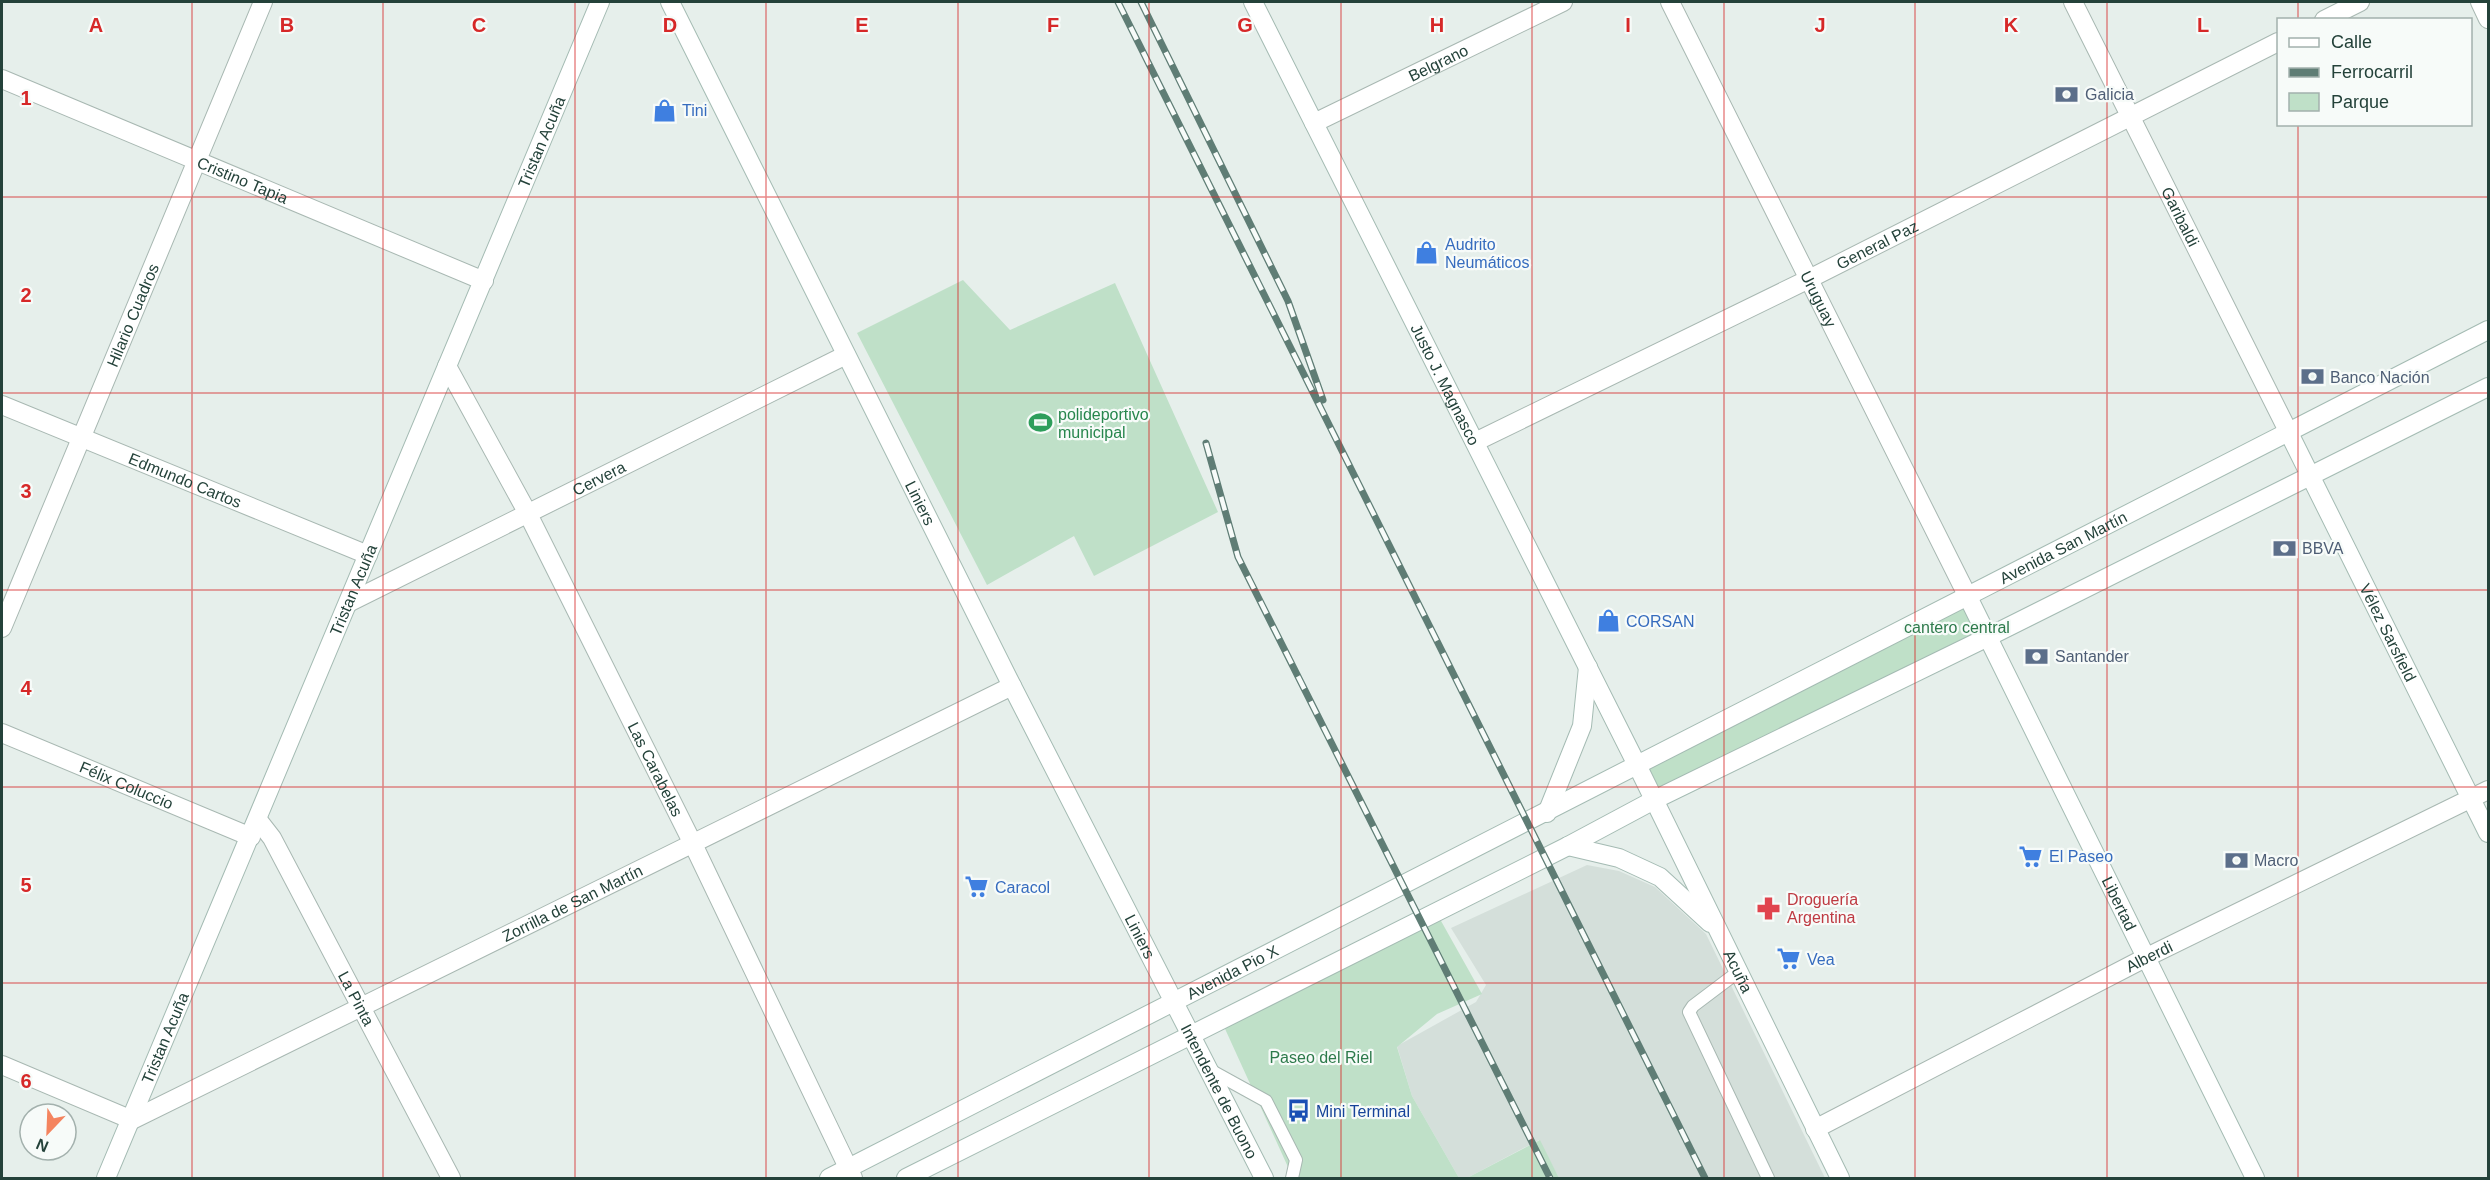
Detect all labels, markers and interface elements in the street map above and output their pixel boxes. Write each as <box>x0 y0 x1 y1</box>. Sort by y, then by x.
text: A <box>89 14 103 36</box>
text: B <box>280 14 294 36</box>
text: C <box>472 14 486 36</box>
text: D <box>663 14 677 36</box>
text: E <box>855 14 869 36</box>
text: F <box>1047 14 1059 36</box>
text: G <box>1237 14 1253 36</box>
text: H <box>1430 14 1444 36</box>
text: I <box>1625 14 1631 36</box>
text: J <box>1814 14 1826 36</box>
text: K <box>2004 14 2019 36</box>
text: L <box>2197 14 2209 36</box>
legend <box>2277 18 2472 126</box>
text: Calle <box>2331 32 2372 52</box>
street label: Belgrano <box>1406 41 1471 84</box>
text: Ferrocarril <box>2331 62 2413 82</box>
bank icon: Galicia <box>2054 81 2080 107</box>
place label: Galicia <box>2085 86 2134 103</box>
text: 1 <box>20 87 32 109</box>
text: Parque <box>2331 92 2389 112</box>
street label: Tristan Acuña <box>515 93 568 190</box>
shop icon: Tini <box>651 97 677 123</box>
place label: Tini <box>682 102 707 119</box>
street label: Cristino Tapia <box>195 153 291 206</box>
street label: Garibaldi <box>2159 184 2202 249</box>
street label: General Paz <box>1834 217 1921 272</box>
place label: Audrito Neumáticos <box>1445 236 1529 271</box>
shop icon: Audrito Neumáticos <box>1414 240 1440 266</box>
street label: Hilario Cuadros <box>103 261 162 369</box>
street label: Uruguay <box>1798 268 1840 330</box>
text: 2 <box>20 284 32 306</box>
street label: Justo J. Magnasco <box>1408 321 1483 448</box>
bank icon: Banco Nación <box>2299 364 2325 390</box>
place label: Banco Nación <box>2330 369 2430 386</box>
place label: polideportivo municipal <box>1058 406 1149 441</box>
sports icon: polideportivo municipal <box>1027 410 1053 436</box>
street label: Edmundo Cartos <box>126 449 244 511</box>
street label: Cervera <box>570 458 628 498</box>
street label: Liniers <box>902 478 939 528</box>
text: 3 <box>20 480 32 502</box>
street label: Avenida San Martín <box>1997 508 2129 587</box>
bank icon: BBVA <box>2271 535 2297 561</box>
place label: BBVA <box>2302 540 2344 557</box>
street label: Tristan Acuña <box>326 542 380 638</box>
street label: Vélez Sarsfield <box>2357 581 2420 684</box>
shop icon: CORSAN <box>1595 608 1621 634</box>
place label: CORSAN <box>1626 613 1694 630</box>
park label: cantero central <box>1904 619 2010 636</box>
bank icon: Santander <box>2024 643 2050 669</box>
place label: Santander <box>2055 648 2130 665</box>
text: 4 <box>20 677 32 699</box>
street label: Las Carabelas <box>625 719 686 819</box>
street label: Félix Coluccio <box>77 758 176 812</box>
supermarket icon: El Paseo <box>2018 843 2044 869</box>
bank icon: Macro <box>2223 847 2249 873</box>
place label: El Paseo <box>2049 848 2113 865</box>
place label: Macro <box>2254 852 2299 869</box>
street label: Zorrilla de San Martín <box>499 861 645 945</box>
text: 5 <box>20 874 32 896</box>
supermarket icon: Caracol <box>964 874 990 900</box>
street label: Libertad <box>2099 874 2140 933</box>
place label: Caracol <box>995 879 1050 896</box>
place label: Droguería Argentina <box>1787 891 1858 926</box>
pharmacy icon: Droguería Argentina <box>1756 895 1782 921</box>
street label: Liniers <box>1122 911 1159 961</box>
street label: Alberdi <box>2123 938 2175 975</box>
street label: Avenida Pio X <box>1184 941 1281 1002</box>
supermarket icon: Vea <box>1776 946 1802 972</box>
street label: Acuña <box>1721 947 1756 995</box>
place label: Vea <box>1807 951 1835 968</box>
street label: La Pinta <box>335 968 378 1028</box>
street label: Tristan Acuña <box>138 990 192 1086</box>
street label: Intendente de Buono <box>1178 1021 1261 1161</box>
park label: Paseo del Riel <box>1269 1049 1373 1066</box>
text: 6 <box>20 1070 32 1092</box>
bus stop icon: Mini Terminal <box>1285 1098 1311 1124</box>
north arrow <box>18 1102 78 1162</box>
place label: Mini Terminal <box>1316 1103 1410 1120</box>
text: N <box>34 1135 51 1155</box>

